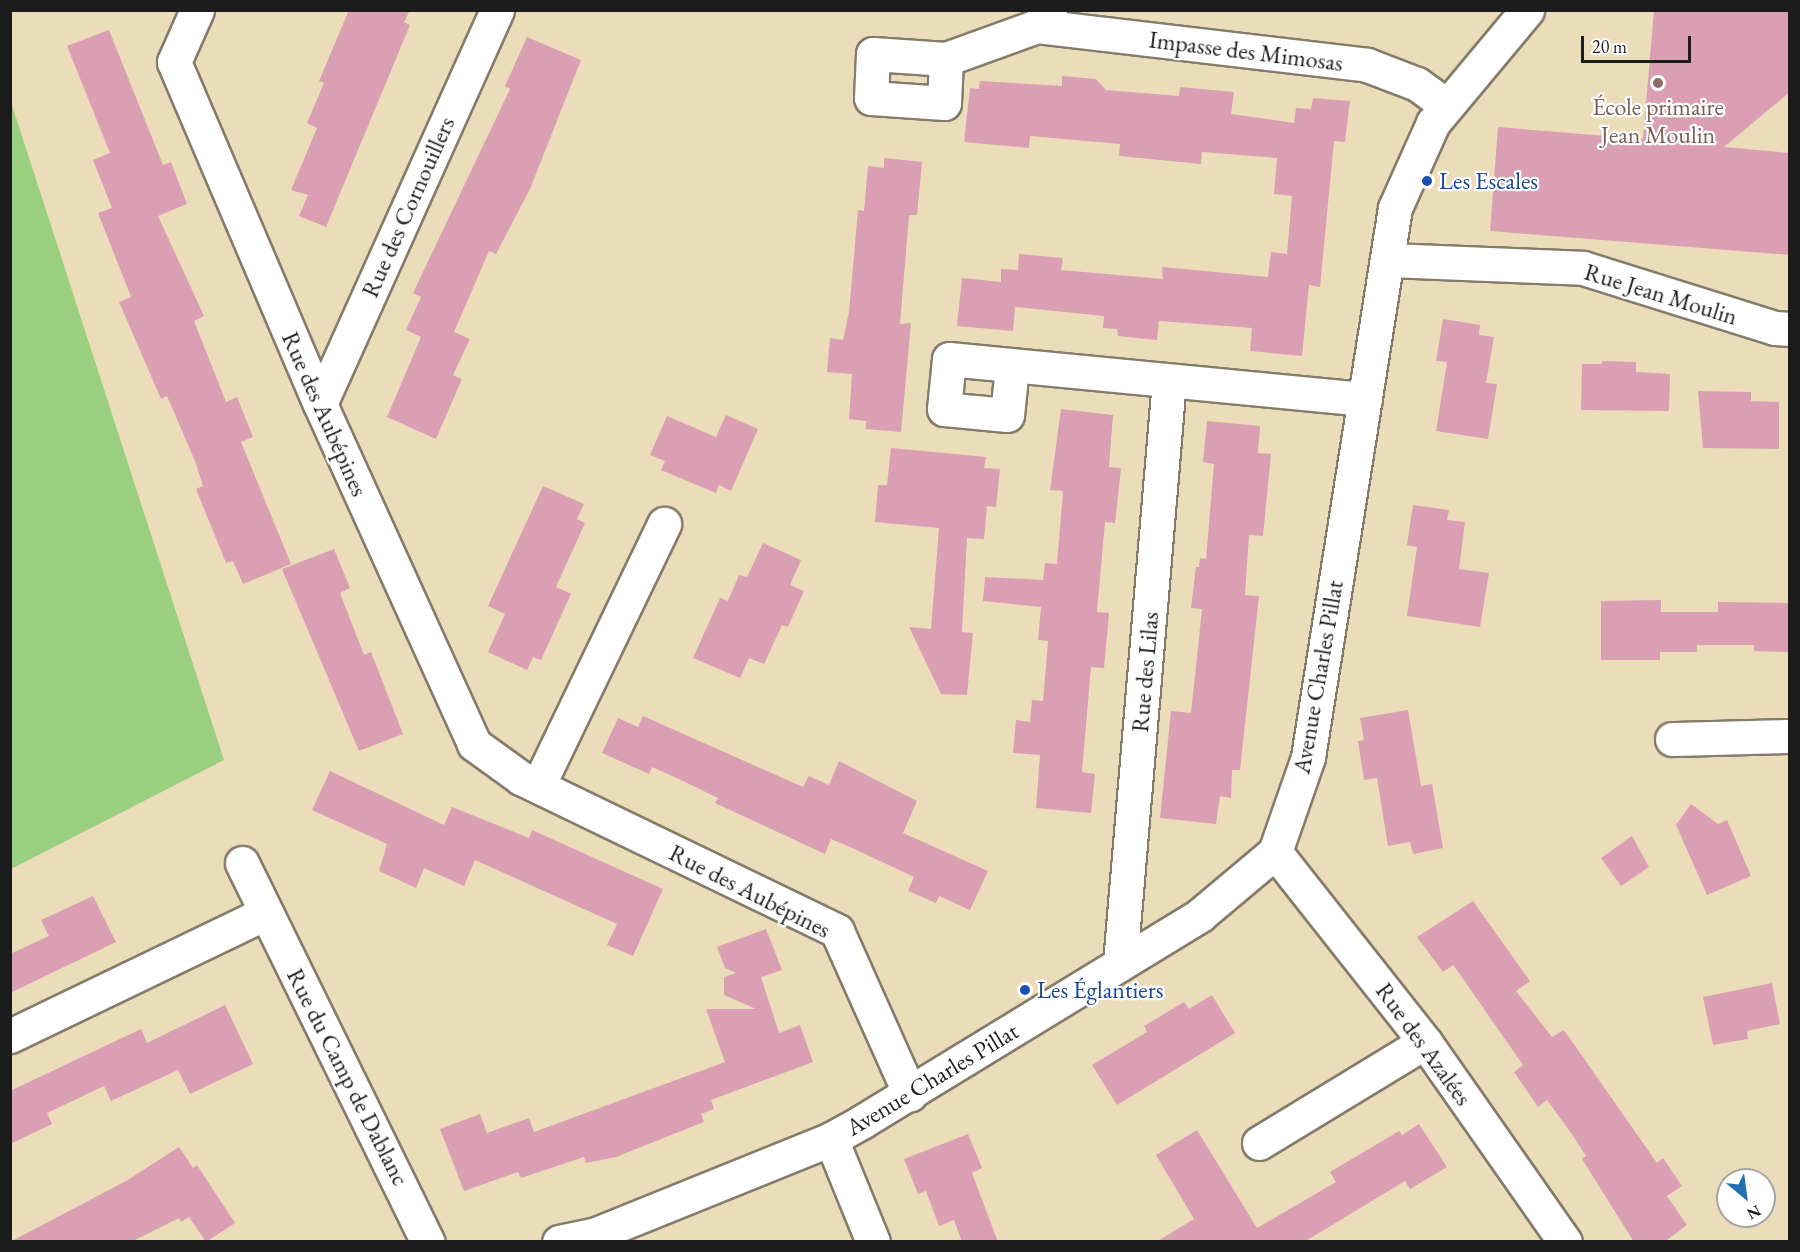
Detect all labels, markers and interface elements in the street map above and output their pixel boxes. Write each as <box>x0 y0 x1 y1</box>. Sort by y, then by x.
scale bar <box>1584 24 1694 62</box>
street label: Impasse des Mimosas <box>1147 25 1345 77</box>
text: 20 m <box>1592 35 1627 58</box>
marker: École primaire Jean Moulin <box>1651 76 1665 90</box>
place label: École primaire Jean Moulin <box>1592 93 1724 149</box>
street label: Rue des Cornouillers <box>355 112 461 302</box>
place label: Les Escales <box>1439 167 1538 195</box>
marker: Les Escales <box>1420 174 1434 188</box>
street label: Rue Jean Moulin <box>1581 257 1741 331</box>
street label: Rue des Aubépines <box>276 327 374 501</box>
street label: Avenue Charles Pillat <box>1287 578 1349 776</box>
street label: Rue des Lilas <box>1125 610 1165 734</box>
street label: Rue des Aubépines <box>665 838 835 944</box>
street label: Rue du Camp de Dablanc <box>281 964 415 1190</box>
place label: Les Églantiers <box>1037 976 1163 1004</box>
street label: Rue des Azalées <box>1370 977 1478 1111</box>
marker: Les Églantiers <box>1018 983 1032 997</box>
street label: Avenue Charles Pillat <box>841 1016 1023 1142</box>
north arrow <box>1716 1168 1776 1228</box>
text: N <box>1743 1200 1765 1225</box>

